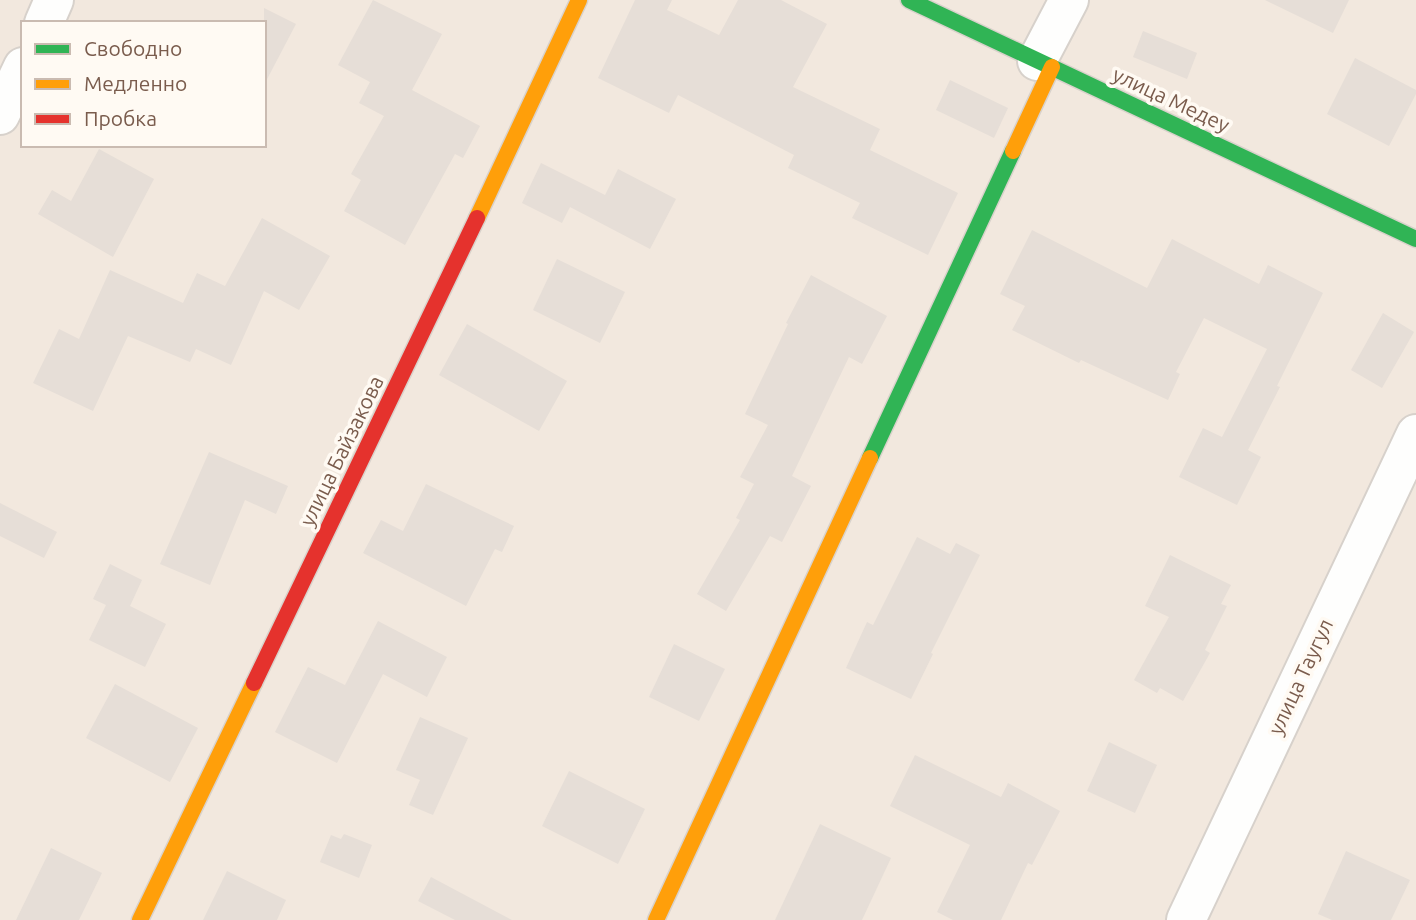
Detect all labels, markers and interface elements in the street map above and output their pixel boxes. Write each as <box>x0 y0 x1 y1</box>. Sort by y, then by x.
legend <box>21 21 266 147</box>
text: Свободно <box>84 36 182 60</box>
street label: улица Медеу <box>1109 62 1234 137</box>
text: Медленно <box>84 71 187 95</box>
text: Пробка <box>84 106 157 130</box>
street label: улица Байзакова <box>294 371 388 530</box>
street label: улица Таугул <box>1263 615 1337 738</box>

